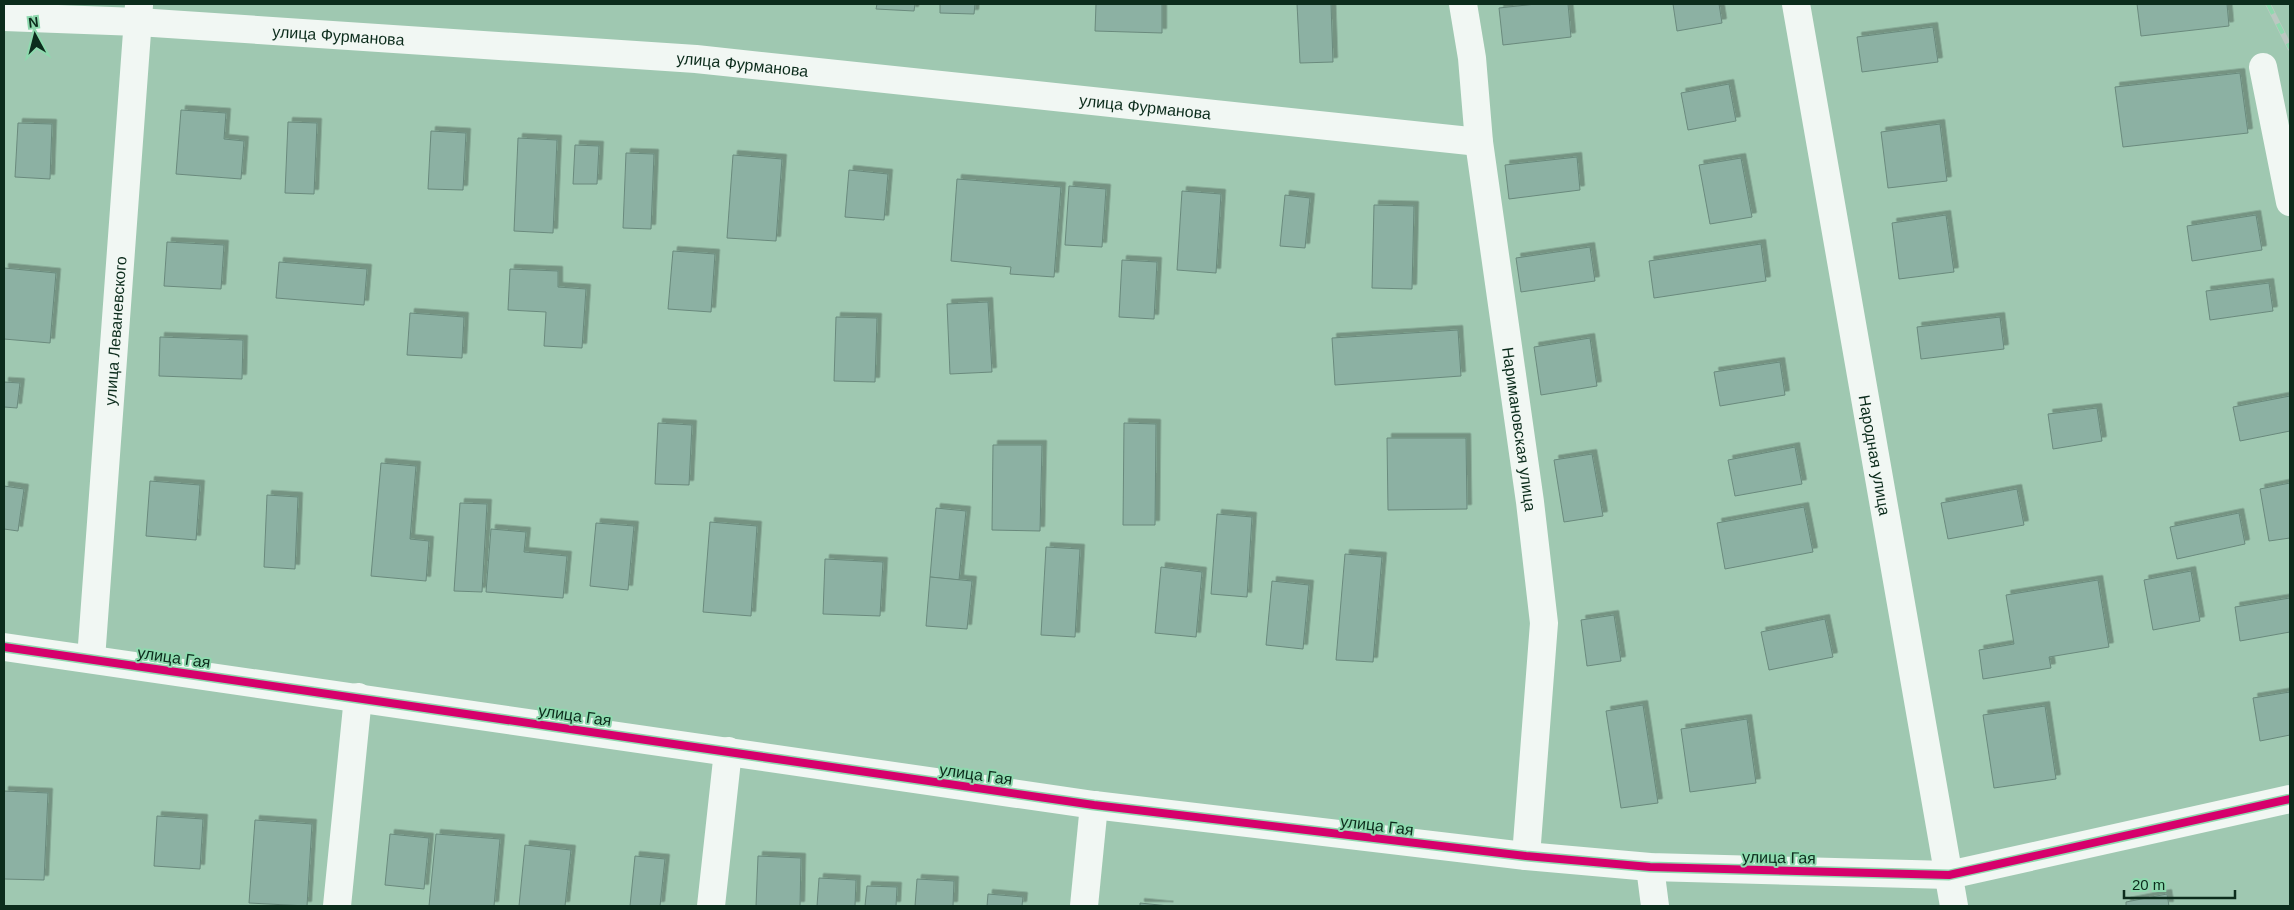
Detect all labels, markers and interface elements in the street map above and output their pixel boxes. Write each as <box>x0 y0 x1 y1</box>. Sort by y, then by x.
north arrow <box>10 10 60 60</box>
text: N <box>27 14 39 31</box>
street label: улица Фурманова <box>272 23 405 49</box>
street label: улица Фурманова <box>676 50 809 80</box>
street label: улица Фурманова <box>1078 92 1212 123</box>
street label: улица Леваневского <box>102 256 130 406</box>
street label: Наримановская улица <box>1499 346 1539 512</box>
street label: Народная улица <box>1856 394 1893 517</box>
street label: улица Гая <box>136 644 212 671</box>
street label: улица Гая <box>537 702 613 729</box>
street label: улица Гая <box>938 761 1014 788</box>
street label: улица Гая <box>1339 813 1415 838</box>
street label: улица Гая <box>1742 848 1816 867</box>
scale bar <box>2124 868 2235 900</box>
text: 20 m <box>2132 876 2165 893</box>

